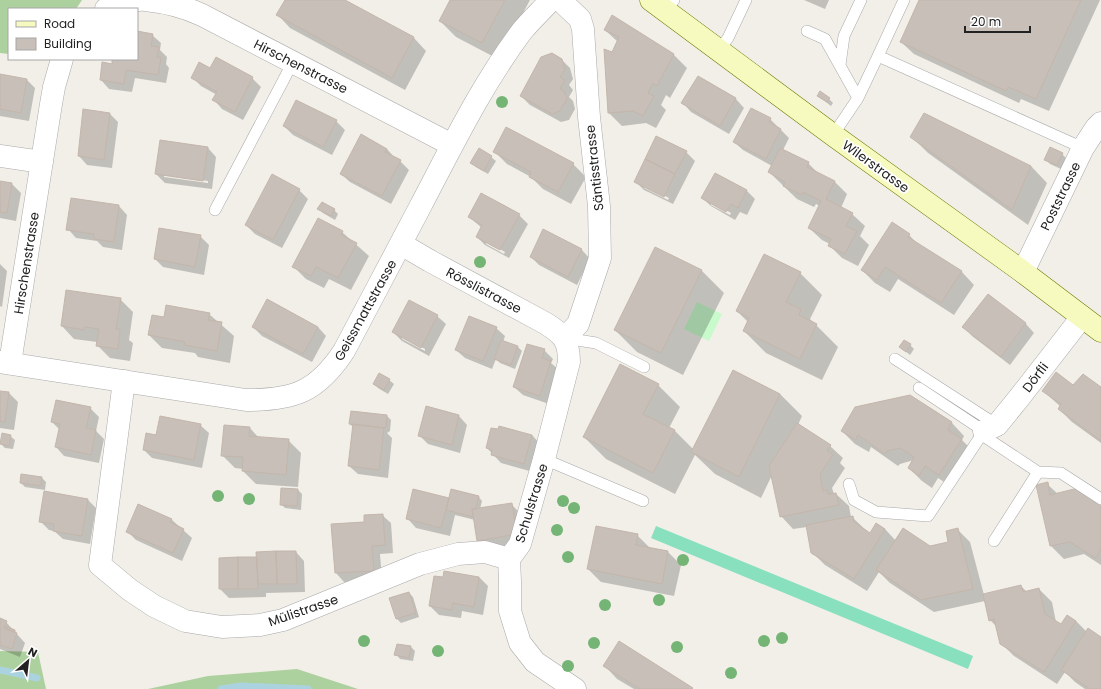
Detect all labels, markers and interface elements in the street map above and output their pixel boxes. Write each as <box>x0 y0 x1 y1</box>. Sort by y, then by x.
legend <box>8 8 138 60</box>
scale bar <box>965 8 1030 34</box>
text: 20 m <box>971 13 1001 30</box>
text: Road <box>44 15 75 32</box>
text: Building <box>44 35 92 52</box>
street label: Hirschenstrasse <box>250 35 351 98</box>
street label: Säntisstrasse <box>581 124 608 212</box>
street label: Wilerstrasse <box>838 136 913 197</box>
street label: Poststrasse <box>1036 159 1085 234</box>
street label: Hirschenstrasse <box>9 211 44 316</box>
street label: Geissmattstrasse <box>330 256 401 364</box>
street label: Rösslistrasse <box>443 263 525 318</box>
street label: Dörfli <box>1018 358 1053 396</box>
street label: Schulstrasse <box>510 461 553 545</box>
street label: Mülistrasse <box>266 590 341 631</box>
north arrow <box>8 641 48 681</box>
text: N <box>25 643 40 661</box>

